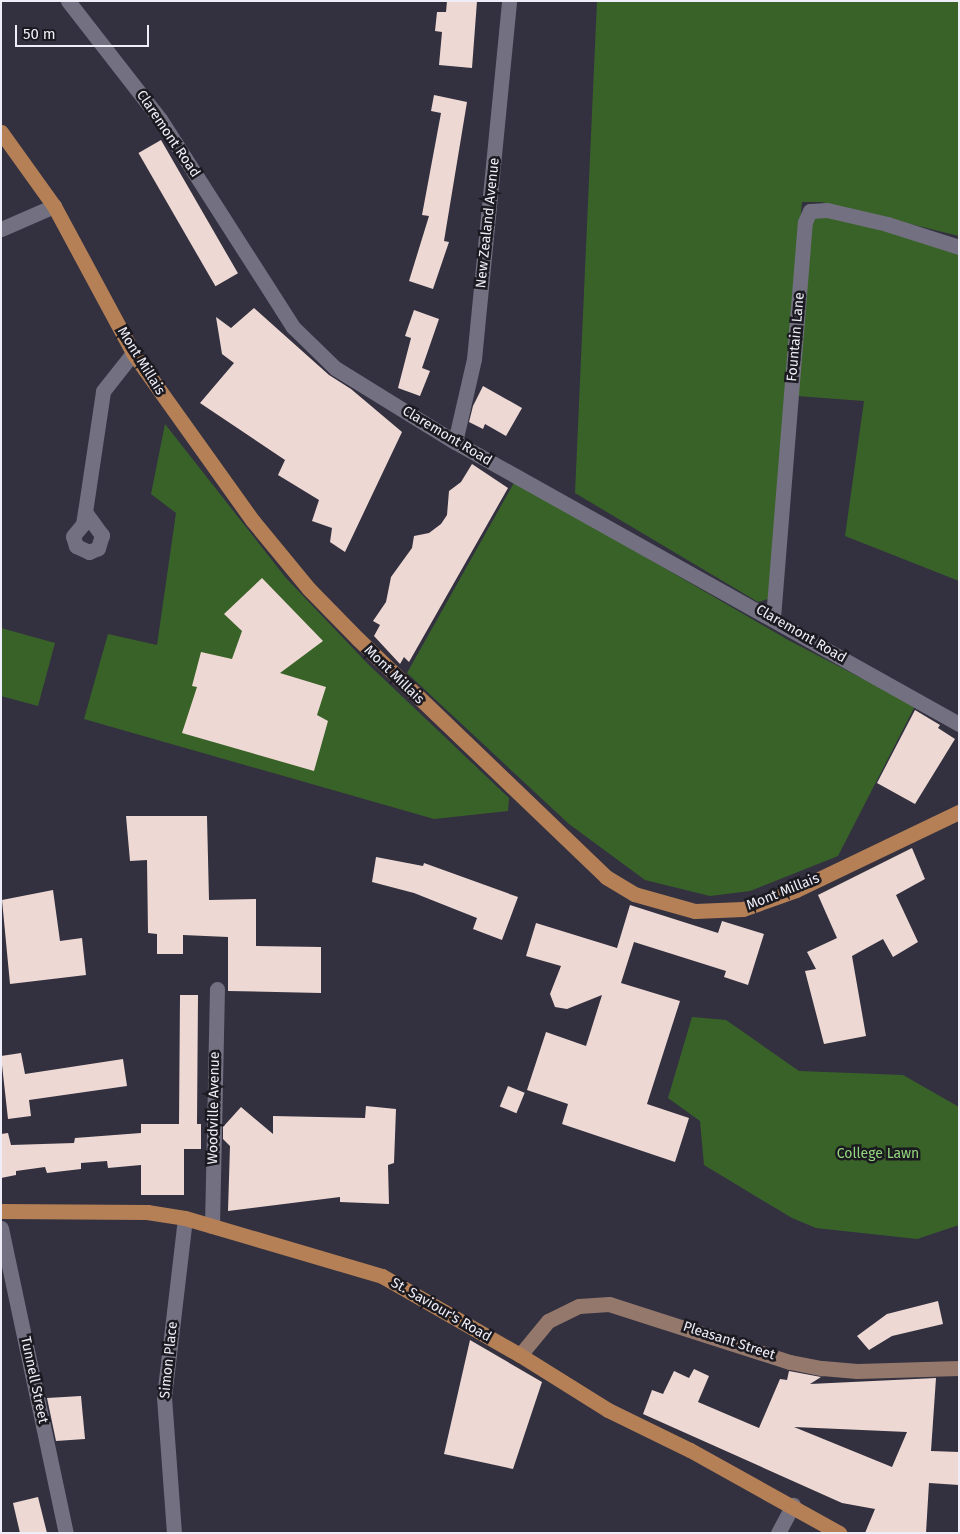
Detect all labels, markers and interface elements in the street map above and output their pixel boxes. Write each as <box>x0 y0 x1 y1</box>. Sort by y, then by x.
scale bar <box>18 15 151 47</box>
text: 50 m <box>23 25 56 43</box>
street label: Claremont Road <box>133 87 203 181</box>
street label: New Zealand Avenue <box>473 157 503 289</box>
street label: Fountain Lane <box>784 292 808 382</box>
street label: Mont Millais <box>113 324 169 398</box>
street label: Claremont Road <box>399 403 495 469</box>
street label: Claremont Road <box>753 601 849 667</box>
street label: Mont Millais <box>360 642 428 708</box>
street label: Mont Millais <box>744 870 822 914</box>
street label: Woodville Avenue <box>205 1051 223 1165</box>
park label: College Lawn <box>837 1146 919 1162</box>
street label: St. Saviour's Road <box>388 1274 494 1346</box>
street label: Pleasant Street <box>681 1318 777 1364</box>
street label: Simon Place <box>157 1321 181 1399</box>
street label: Tunnell Street <box>17 1335 51 1425</box>

